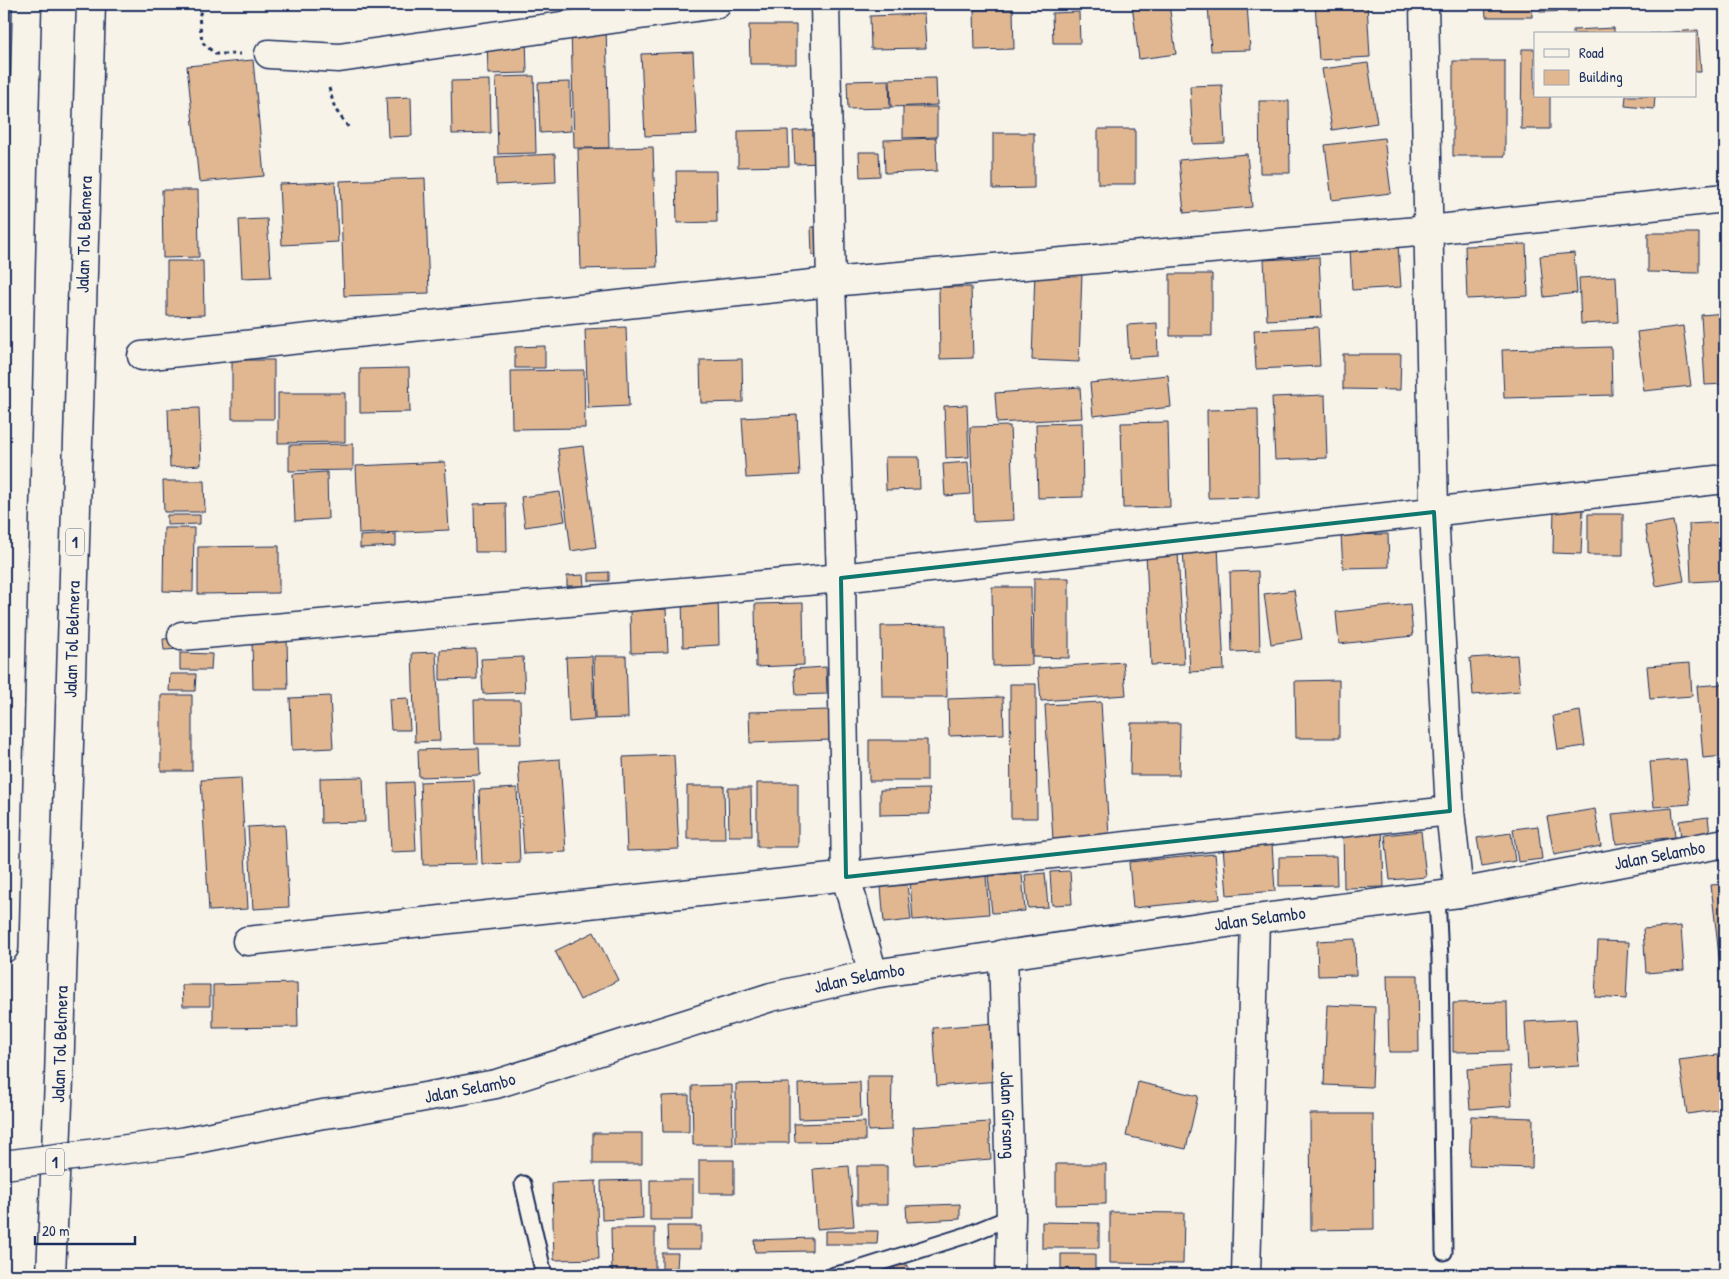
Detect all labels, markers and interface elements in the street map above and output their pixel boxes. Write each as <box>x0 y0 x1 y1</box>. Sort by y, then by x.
legend <box>1534 32 1696 98</box>
text: Road <box>1579 42 1604 63</box>
text: Building <box>1579 66 1623 87</box>
street label: Jalan Tol Belmera <box>69 176 98 293</box>
road number: 1 <box>66 528 84 556</box>
street label: Jalan Tol Belmera <box>57 580 86 698</box>
street label: Jalan Selambo <box>1612 834 1707 876</box>
street label: Jalan Selambo <box>1212 900 1307 937</box>
street label: Jalan Selambo <box>811 957 906 999</box>
street label: Jalan Tol Belmera <box>45 985 74 1103</box>
street label: Jalan Selambo <box>422 1066 518 1109</box>
street label: Jalan Girsang <box>995 1071 1022 1159</box>
road number: 1 <box>46 1148 64 1176</box>
scale bar <box>35 1214 135 1246</box>
text: 20 m <box>42 1220 69 1241</box>

